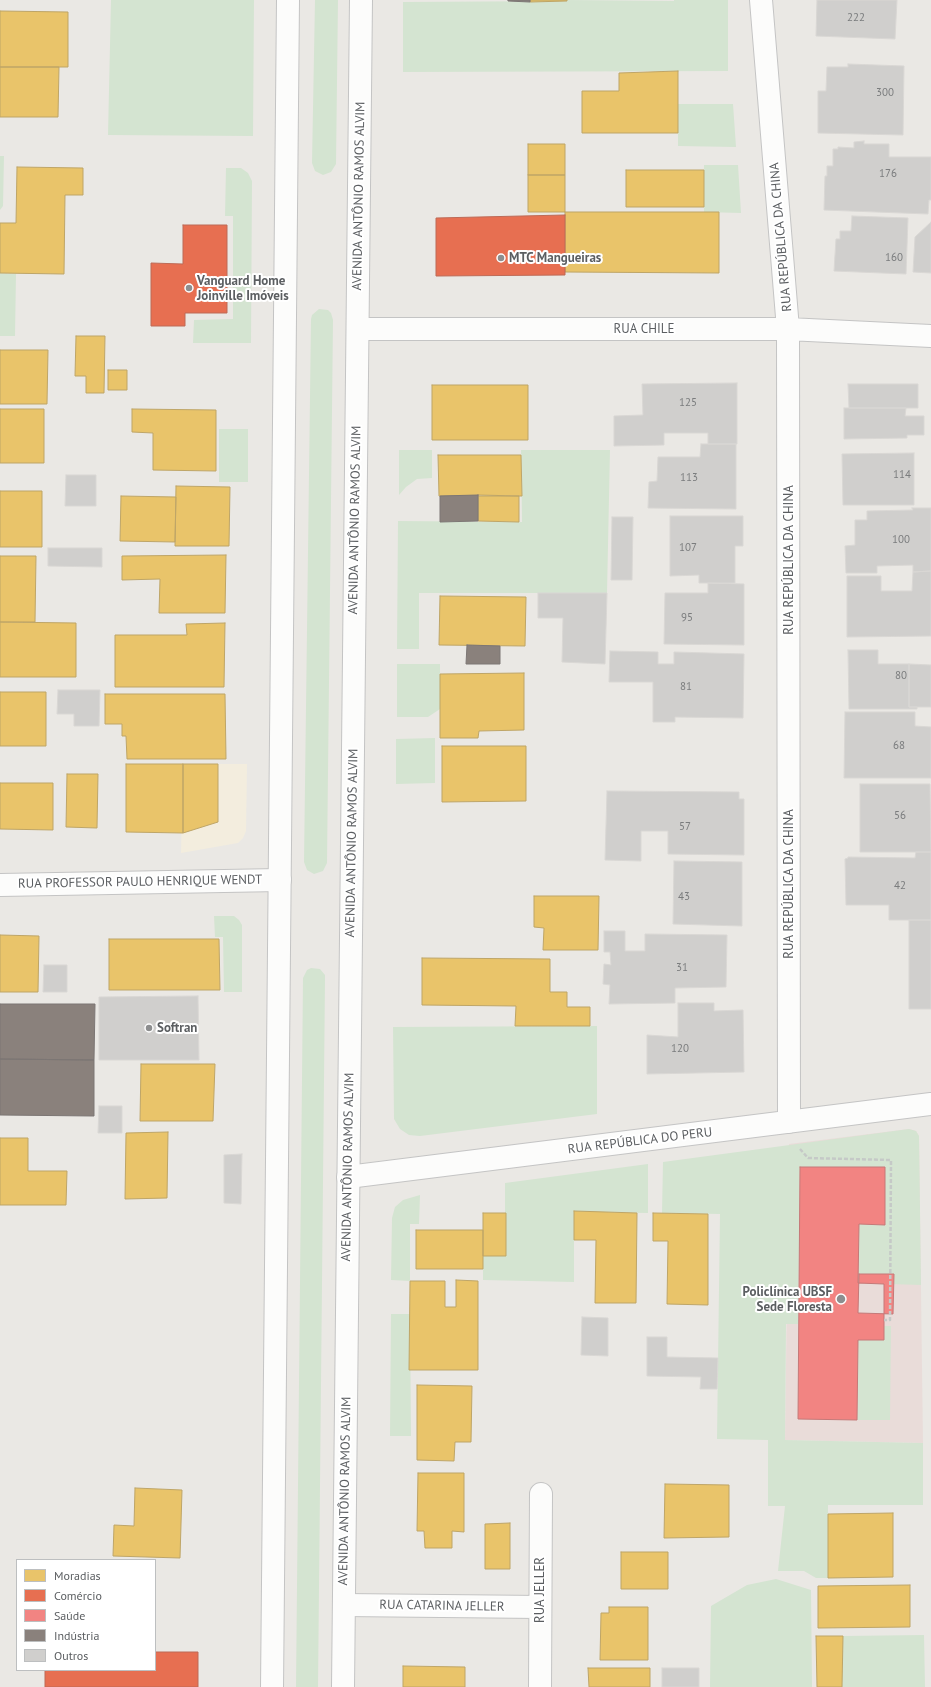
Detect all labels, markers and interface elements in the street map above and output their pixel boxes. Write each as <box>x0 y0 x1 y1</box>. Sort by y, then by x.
house number: 222 <box>847 11 865 25</box>
house number: 300 <box>876 86 894 100</box>
street label: AVENIDA ANTÔNIO RAMOS ALVIM <box>350 101 368 291</box>
street label: RUA REPÚBLICA DA CHINA <box>767 162 795 312</box>
house number: 176 <box>879 167 897 181</box>
place label: MTC Mangueiras <box>509 250 601 266</box>
house number: 160 <box>885 251 903 265</box>
marker: MTC Mangueiras <box>496 253 506 263</box>
place label: Vanguard Home Joinville Imóveis <box>197 273 289 304</box>
marker: Vanguard Home Joinville Imóveis <box>184 283 194 293</box>
street label: RUA CHILE <box>614 321 674 337</box>
house number: 125 <box>679 396 697 410</box>
street label: AVENIDA ANTÔNIO RAMOS ALVIM <box>346 425 364 615</box>
house number: 114 <box>893 468 911 482</box>
house number: 113 <box>680 471 698 485</box>
street label: RUA REPÚBLICA DA CHINA <box>781 485 797 635</box>
house number: 100 <box>892 533 910 547</box>
house number: 107 <box>679 541 697 555</box>
house number: 95 <box>681 611 693 625</box>
house number: 80 <box>895 669 907 683</box>
house number: 81 <box>680 680 692 694</box>
house number: 68 <box>893 739 905 753</box>
street label: AVENIDA ANTÔNIO RAMOS ALVIM <box>343 748 361 938</box>
street label: RUA REPÚBLICA DA CHINA <box>781 809 797 959</box>
house number: 56 <box>894 809 906 823</box>
house number: 57 <box>679 820 691 834</box>
street label: RUA PROFESSOR PAULO HENRIQUE WENDT <box>18 872 262 892</box>
house number: 42 <box>894 879 906 893</box>
house number: 43 <box>678 890 690 904</box>
house number: 31 <box>676 961 688 975</box>
place label: Softran <box>157 1020 197 1036</box>
marker: Softran <box>144 1023 154 1033</box>
house number: 120 <box>671 1042 689 1056</box>
street label: AVENIDA ANTÔNIO RAMOS ALVIM <box>339 1072 357 1262</box>
street label: RUA REPÚBLICA DO PERU <box>567 1124 713 1158</box>
place label: Policlínica UBSF Sede Floresta <box>743 1284 832 1315</box>
marker: Policlínica UBSF Sede Floresta <box>835 1293 847 1305</box>
street label: AVENIDA ANTÔNIO RAMOS ALVIM <box>336 1396 354 1586</box>
street label: RUA JELLER <box>532 1557 548 1623</box>
legend <box>16 1559 156 1671</box>
text: Moradias <box>54 1568 101 1583</box>
text: Comércio <box>54 1588 102 1603</box>
street label: RUA CATARINA JELLER <box>379 1597 505 1615</box>
text: Saúde <box>54 1608 85 1623</box>
text: Indústria <box>54 1628 99 1643</box>
text: Outros <box>54 1648 88 1663</box>

